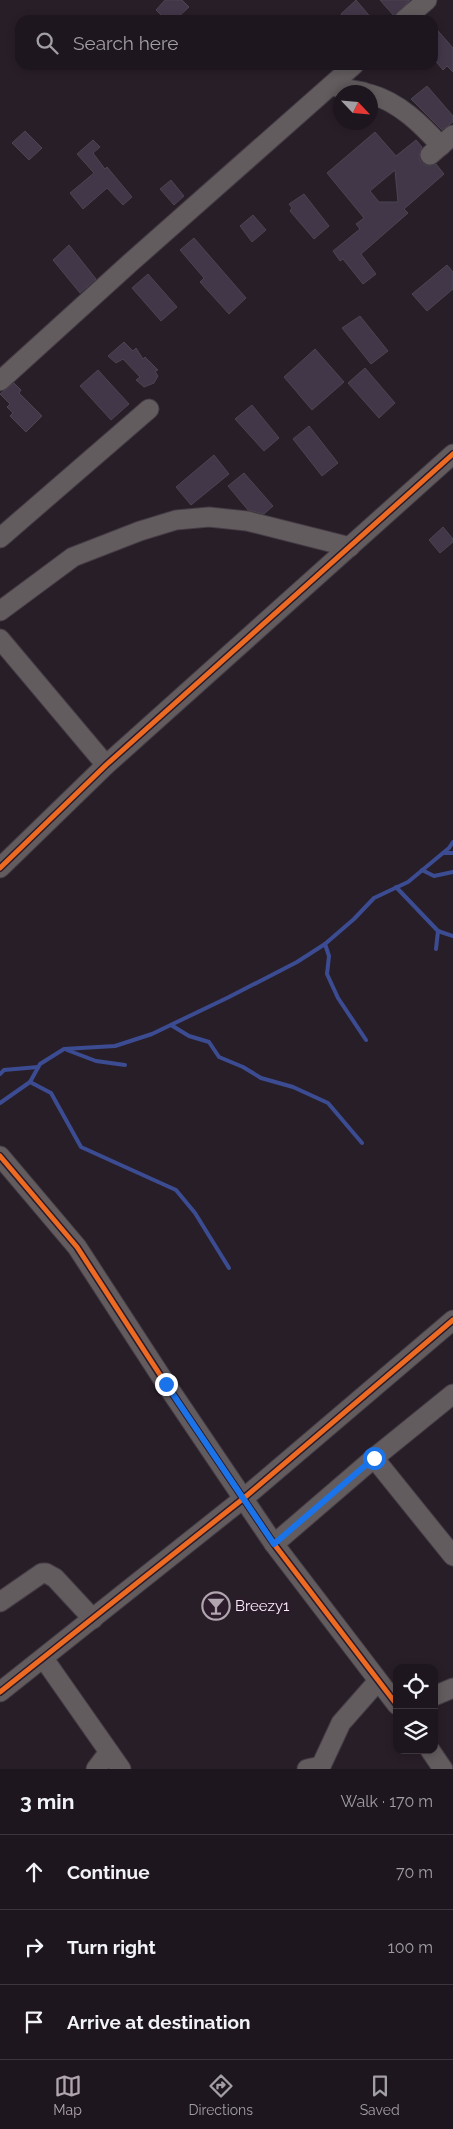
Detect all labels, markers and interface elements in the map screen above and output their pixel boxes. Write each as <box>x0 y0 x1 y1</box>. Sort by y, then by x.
search box <box>15 15 438 70</box>
icon: search <box>33 29 61 57</box>
text: Search here <box>73 32 179 54</box>
north arrow <box>333 85 378 130</box>
route end <box>155 1373 178 1396</box>
route start <box>363 1447 386 1470</box>
bar icon: Breezy1 <box>201 1591 231 1621</box>
place label: Breezy1 <box>235 1597 290 1615</box>
map controls <box>393 1664 438 1754</box>
button: locate <box>393 1664 438 1709</box>
button: layers <box>393 1709 438 1754</box>
text: 3 min <box>20 1789 74 1814</box>
text: Walk · 170 m <box>341 1792 433 1811</box>
icon: ahead <box>20 1858 48 1886</box>
text: Continue <box>67 1861 150 1883</box>
text: 70 m <box>396 1863 433 1882</box>
icon: right <box>20 1933 48 1961</box>
text: Turn right <box>67 1936 156 1958</box>
text: 100 m <box>388 1938 433 1957</box>
icon: arrive <box>20 2008 48 2036</box>
text: Arrive at destination <box>67 2011 251 2033</box>
tab: Map <box>53 2072 82 2118</box>
tab: Directions <box>188 2072 253 2118</box>
tab: Saved <box>360 2072 400 2118</box>

